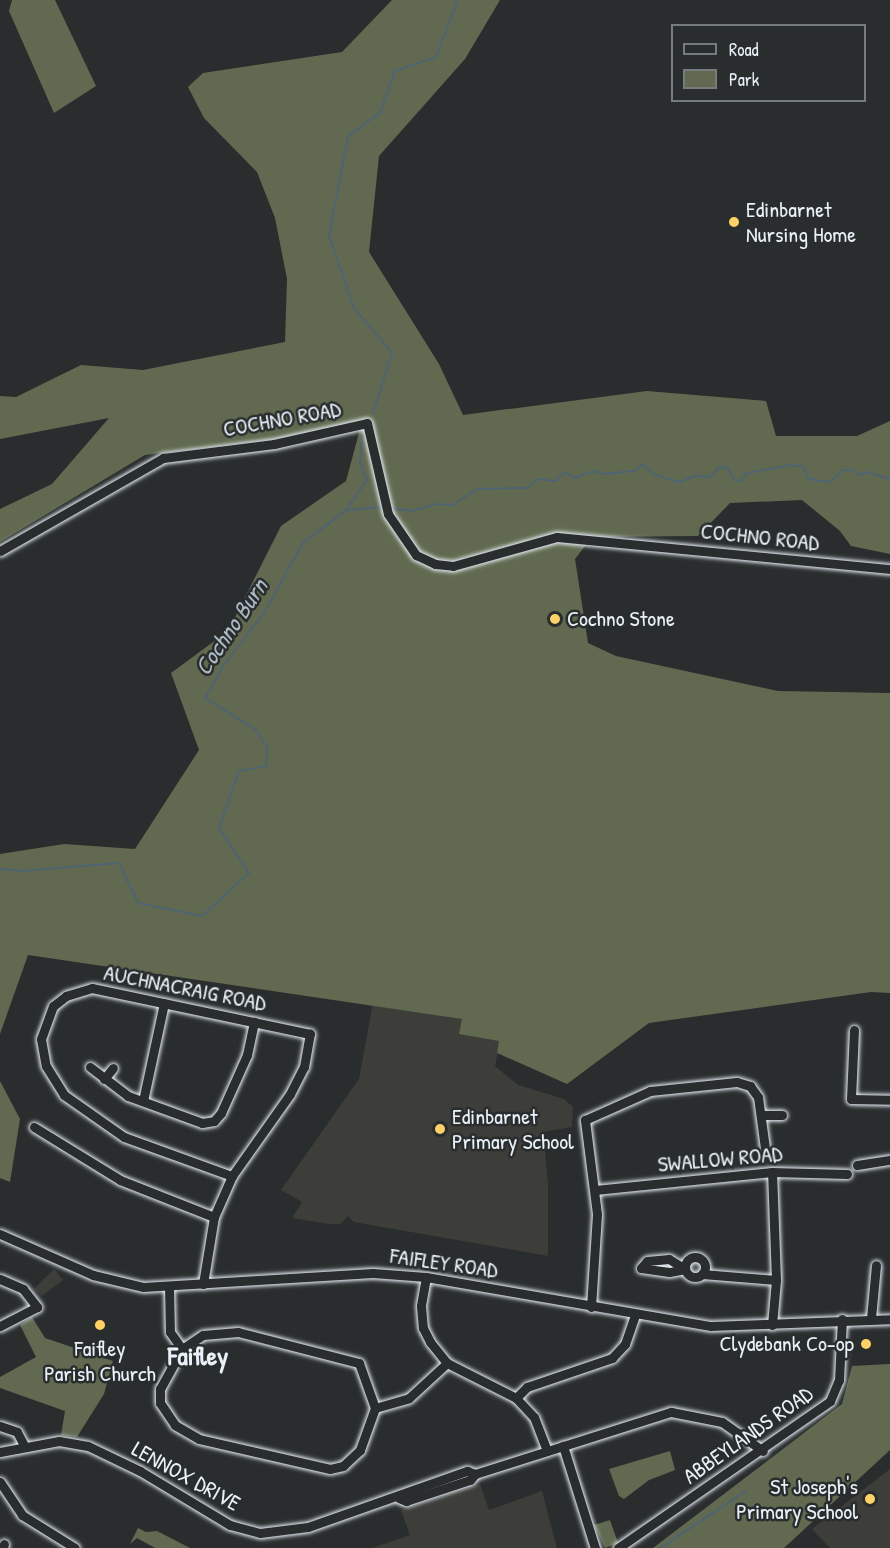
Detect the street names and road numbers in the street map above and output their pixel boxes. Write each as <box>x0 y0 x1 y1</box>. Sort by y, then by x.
street label: COCHNO ROAD <box>221 396 343 442</box>
street label: COCHNO ROAD <box>699 518 821 556</box>
street label: AUCHNACRAIG ROAD <box>102 959 268 1017</box>
street label: SWALLOW ROAD <box>657 1140 783 1178</box>
street label: FAIFLEY ROAD <box>388 1242 500 1284</box>
street label: ABBEYLANDS ROAD <box>678 1381 818 1489</box>
street label: LENNOX DRIVE <box>127 1435 245 1517</box>

